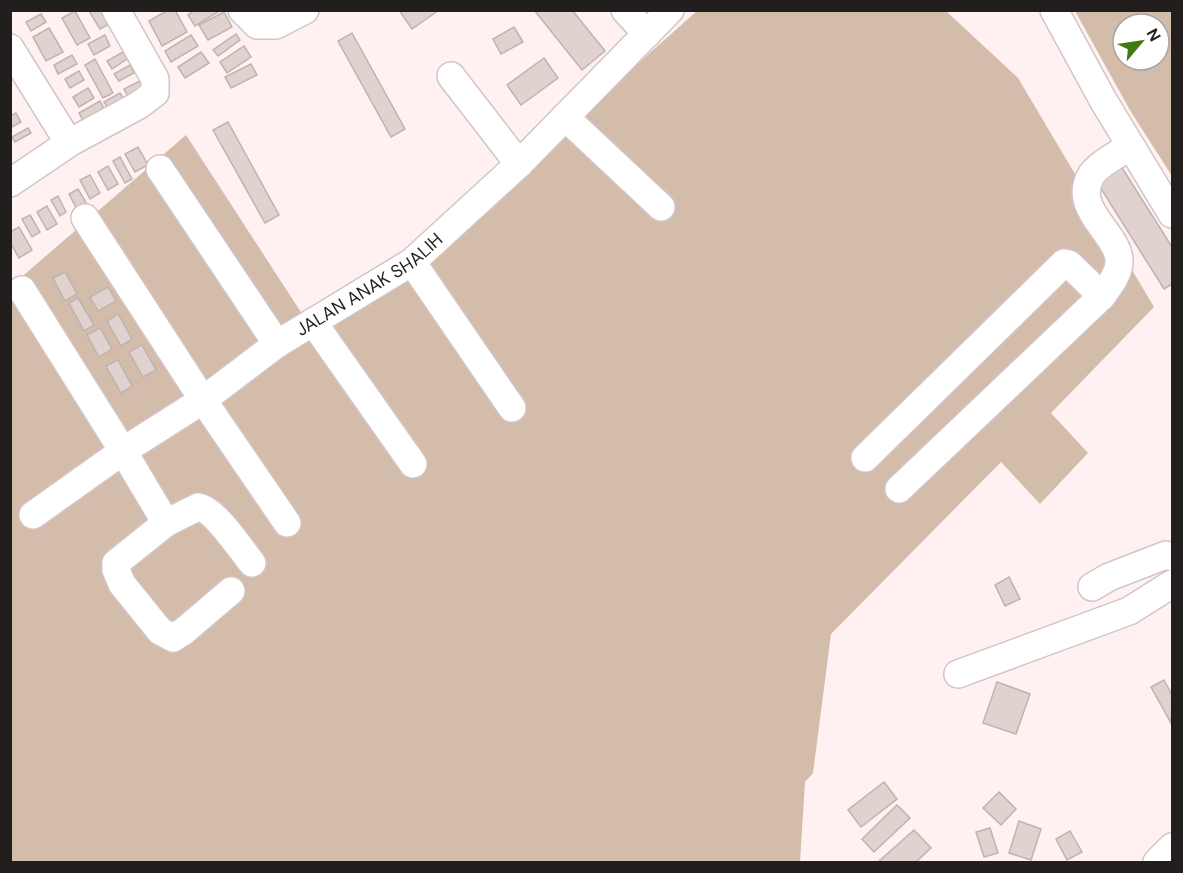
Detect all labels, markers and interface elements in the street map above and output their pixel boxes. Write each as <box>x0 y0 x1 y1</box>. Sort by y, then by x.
north arrow <box>1111 12 1171 72</box>
text: N <box>1142 25 1166 45</box>
street label: JALAN ANAK SHALIH <box>291 228 448 342</box>

